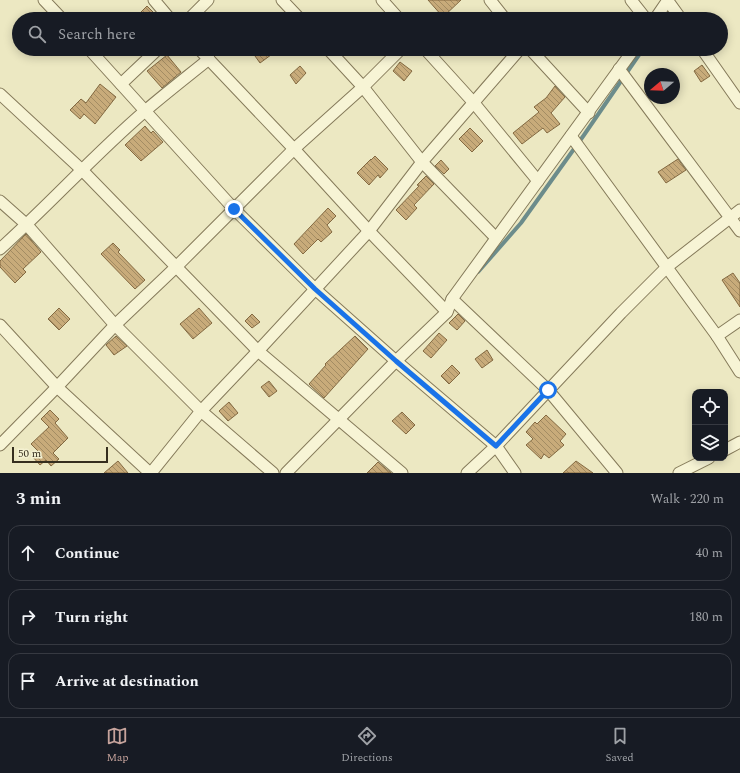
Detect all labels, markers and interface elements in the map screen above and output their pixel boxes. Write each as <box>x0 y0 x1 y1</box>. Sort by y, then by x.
search box <box>12 12 728 56</box>
icon: search <box>26 23 48 45</box>
text: Search here <box>58 23 136 46</box>
north arrow <box>644 68 680 104</box>
route end <box>225 200 243 218</box>
route start <box>539 381 557 399</box>
map controls <box>692 389 728 461</box>
button: locate <box>692 389 728 425</box>
button: layers <box>692 425 728 461</box>
scale bar <box>12 445 108 464</box>
text: 50 m <box>18 445 41 462</box>
text: 3 min <box>16 486 61 512</box>
text: Walk · 220 m <box>650 489 724 509</box>
icon: ahead <box>17 542 39 564</box>
text: Continue <box>55 542 120 565</box>
text: 40 m <box>696 543 723 563</box>
icon: right <box>17 606 39 628</box>
text: Turn right <box>55 606 128 629</box>
text: 180 m <box>689 607 723 627</box>
icon: arrive <box>17 670 39 692</box>
text: Arrive at destination <box>55 670 199 693</box>
tab: Map <box>106 725 129 766</box>
tab: Directions <box>341 725 393 766</box>
tab: Saved <box>605 725 634 766</box>

